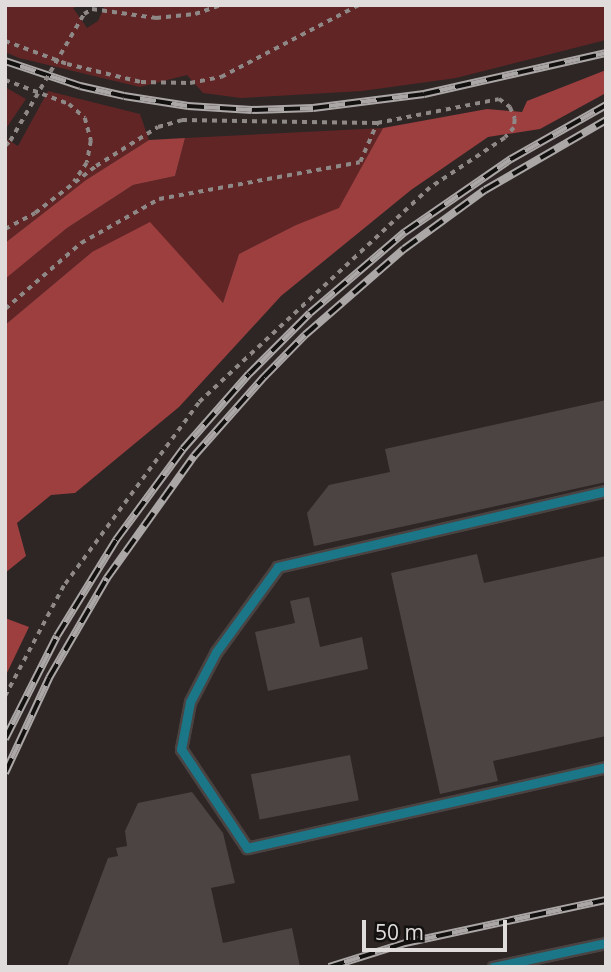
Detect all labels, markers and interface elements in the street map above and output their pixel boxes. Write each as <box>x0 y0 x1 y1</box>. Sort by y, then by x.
scale bar <box>366 906 511 950</box>
text: 50 m <box>375 918 424 946</box>

